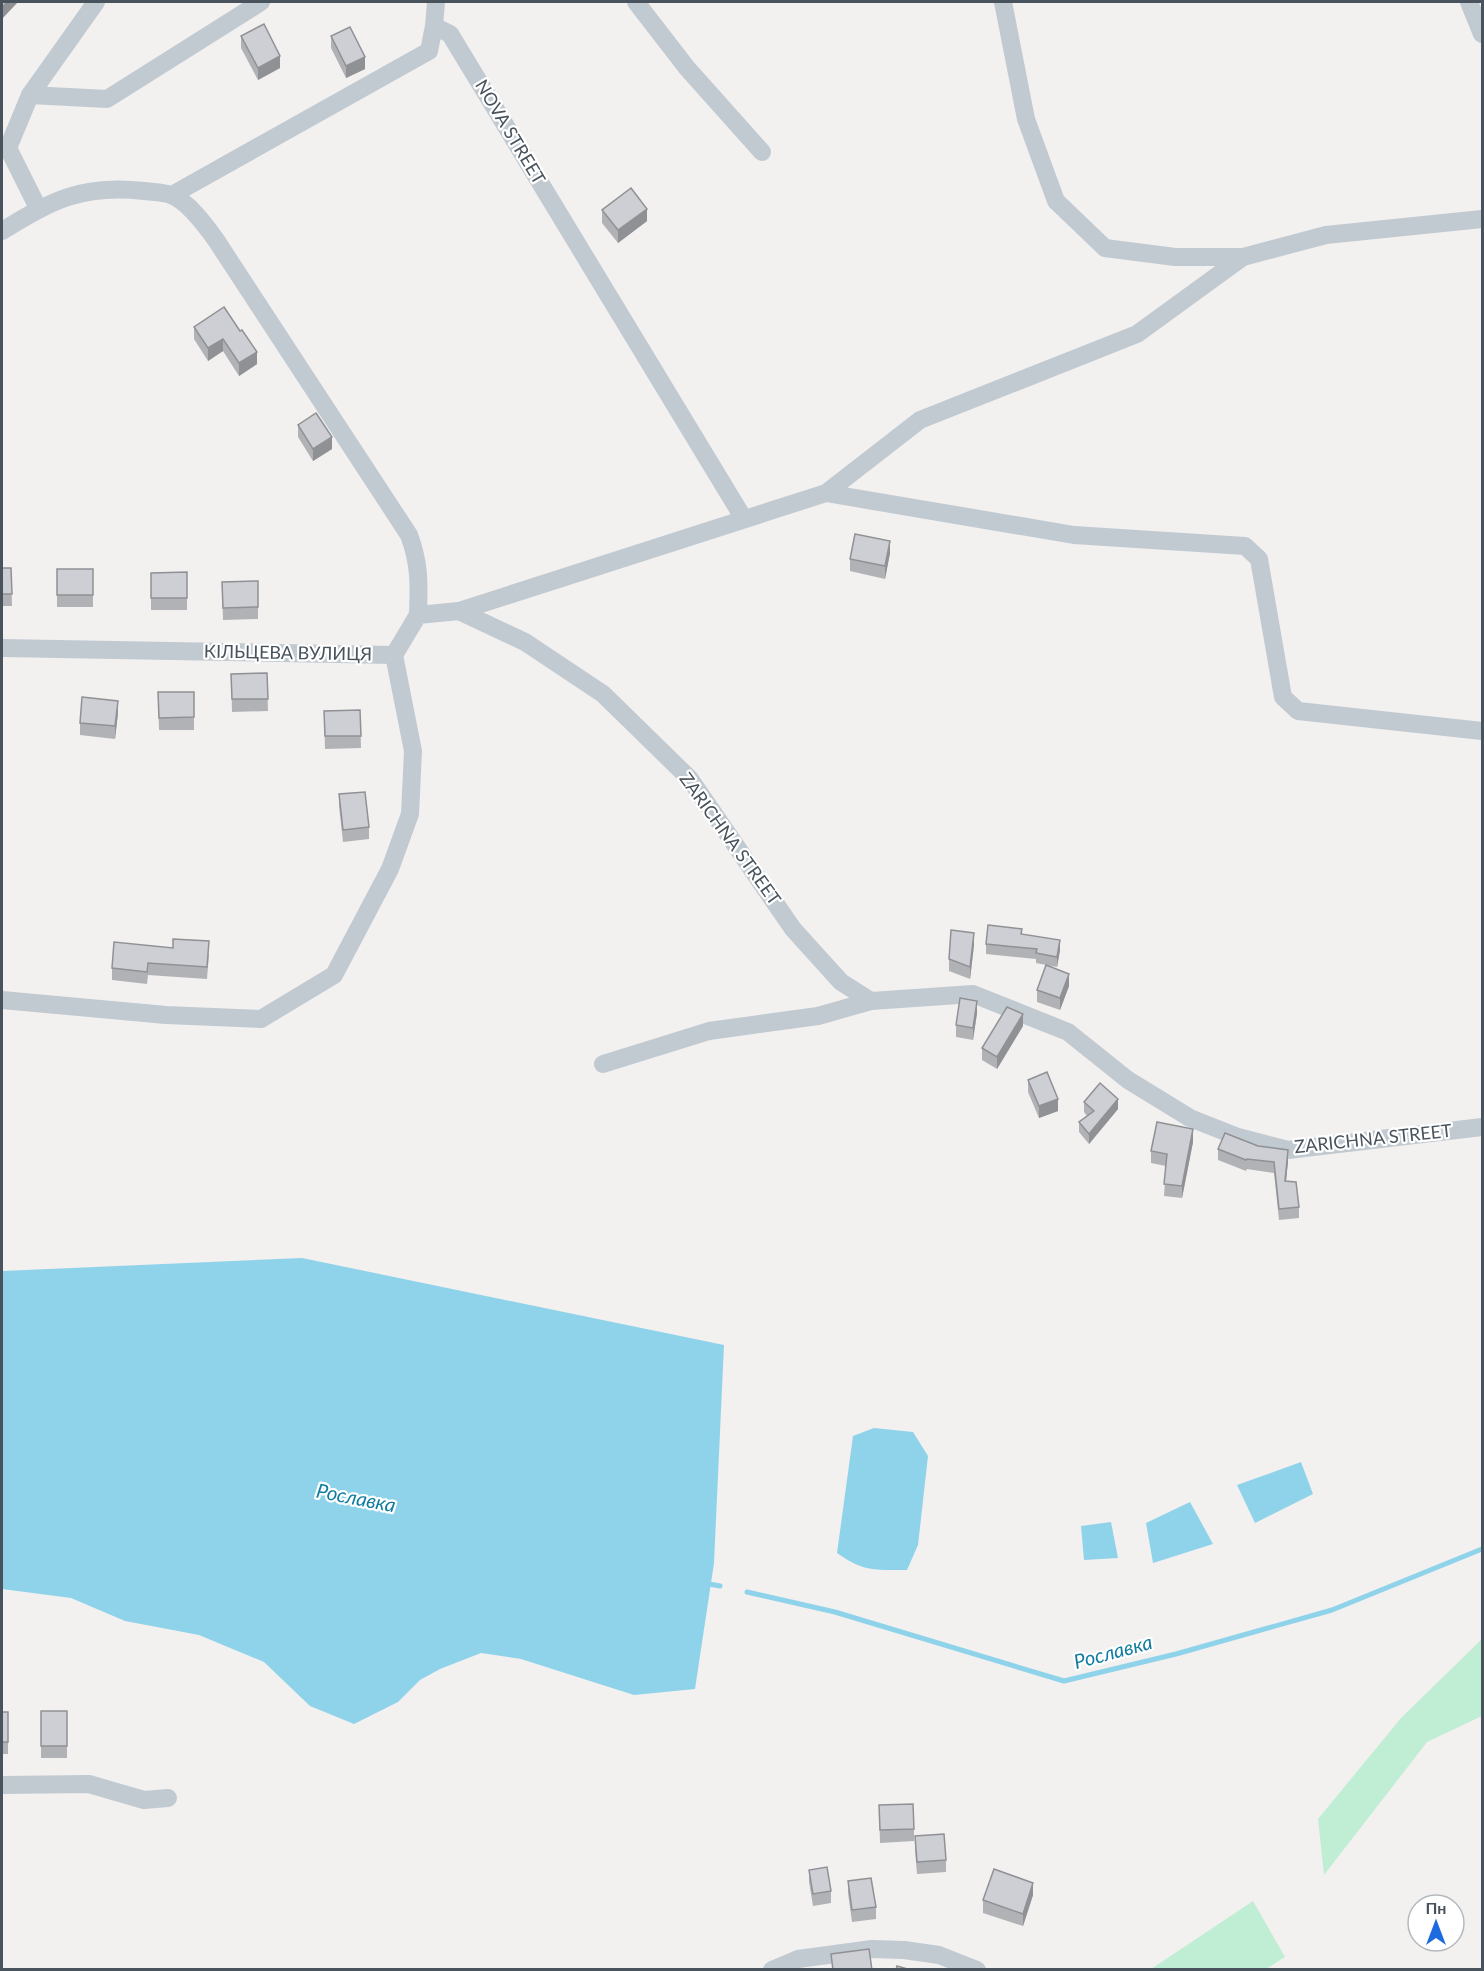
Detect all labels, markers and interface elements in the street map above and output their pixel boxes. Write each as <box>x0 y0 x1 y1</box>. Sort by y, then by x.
street label: NOVA STREET <box>471 75 551 188</box>
street label: КІЛЬЦЕВА ВУЛИЦЯ <box>204 640 372 664</box>
street label: ZARICHNA STREET <box>675 768 786 909</box>
street label: ZARICHNA STREET <box>1293 1119 1453 1157</box>
water label: Рославка <box>315 1478 398 1516</box>
water label: Рославка <box>1071 1629 1155 1673</box>
north arrow <box>1406 1893 1466 1953</box>
text: Пн <box>1426 1898 1446 1917</box>

